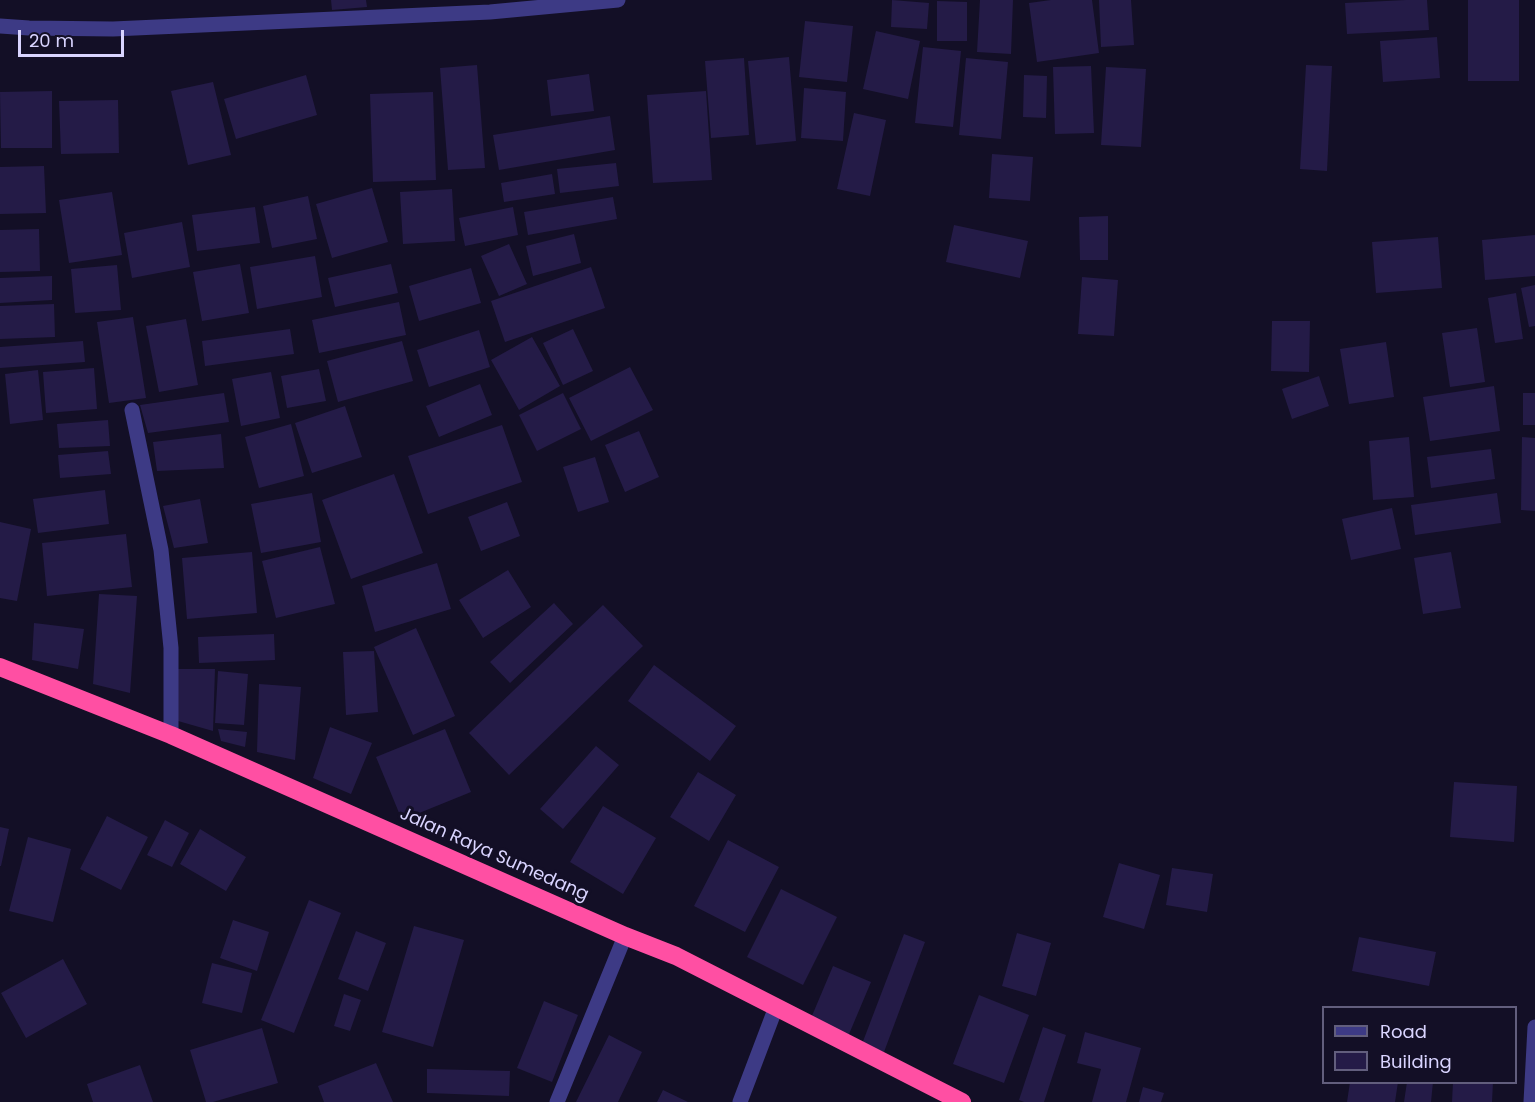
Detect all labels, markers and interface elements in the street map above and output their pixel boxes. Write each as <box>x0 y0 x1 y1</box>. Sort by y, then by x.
scale bar <box>21 18 128 56</box>
text: 20 m <box>29 28 74 53</box>
street label: Jalan Raya Sumedang <box>396 804 592 906</box>
legend <box>1322 1006 1517 1084</box>
text: Road <box>1380 1019 1427 1044</box>
text: Building <box>1380 1049 1452 1074</box>

